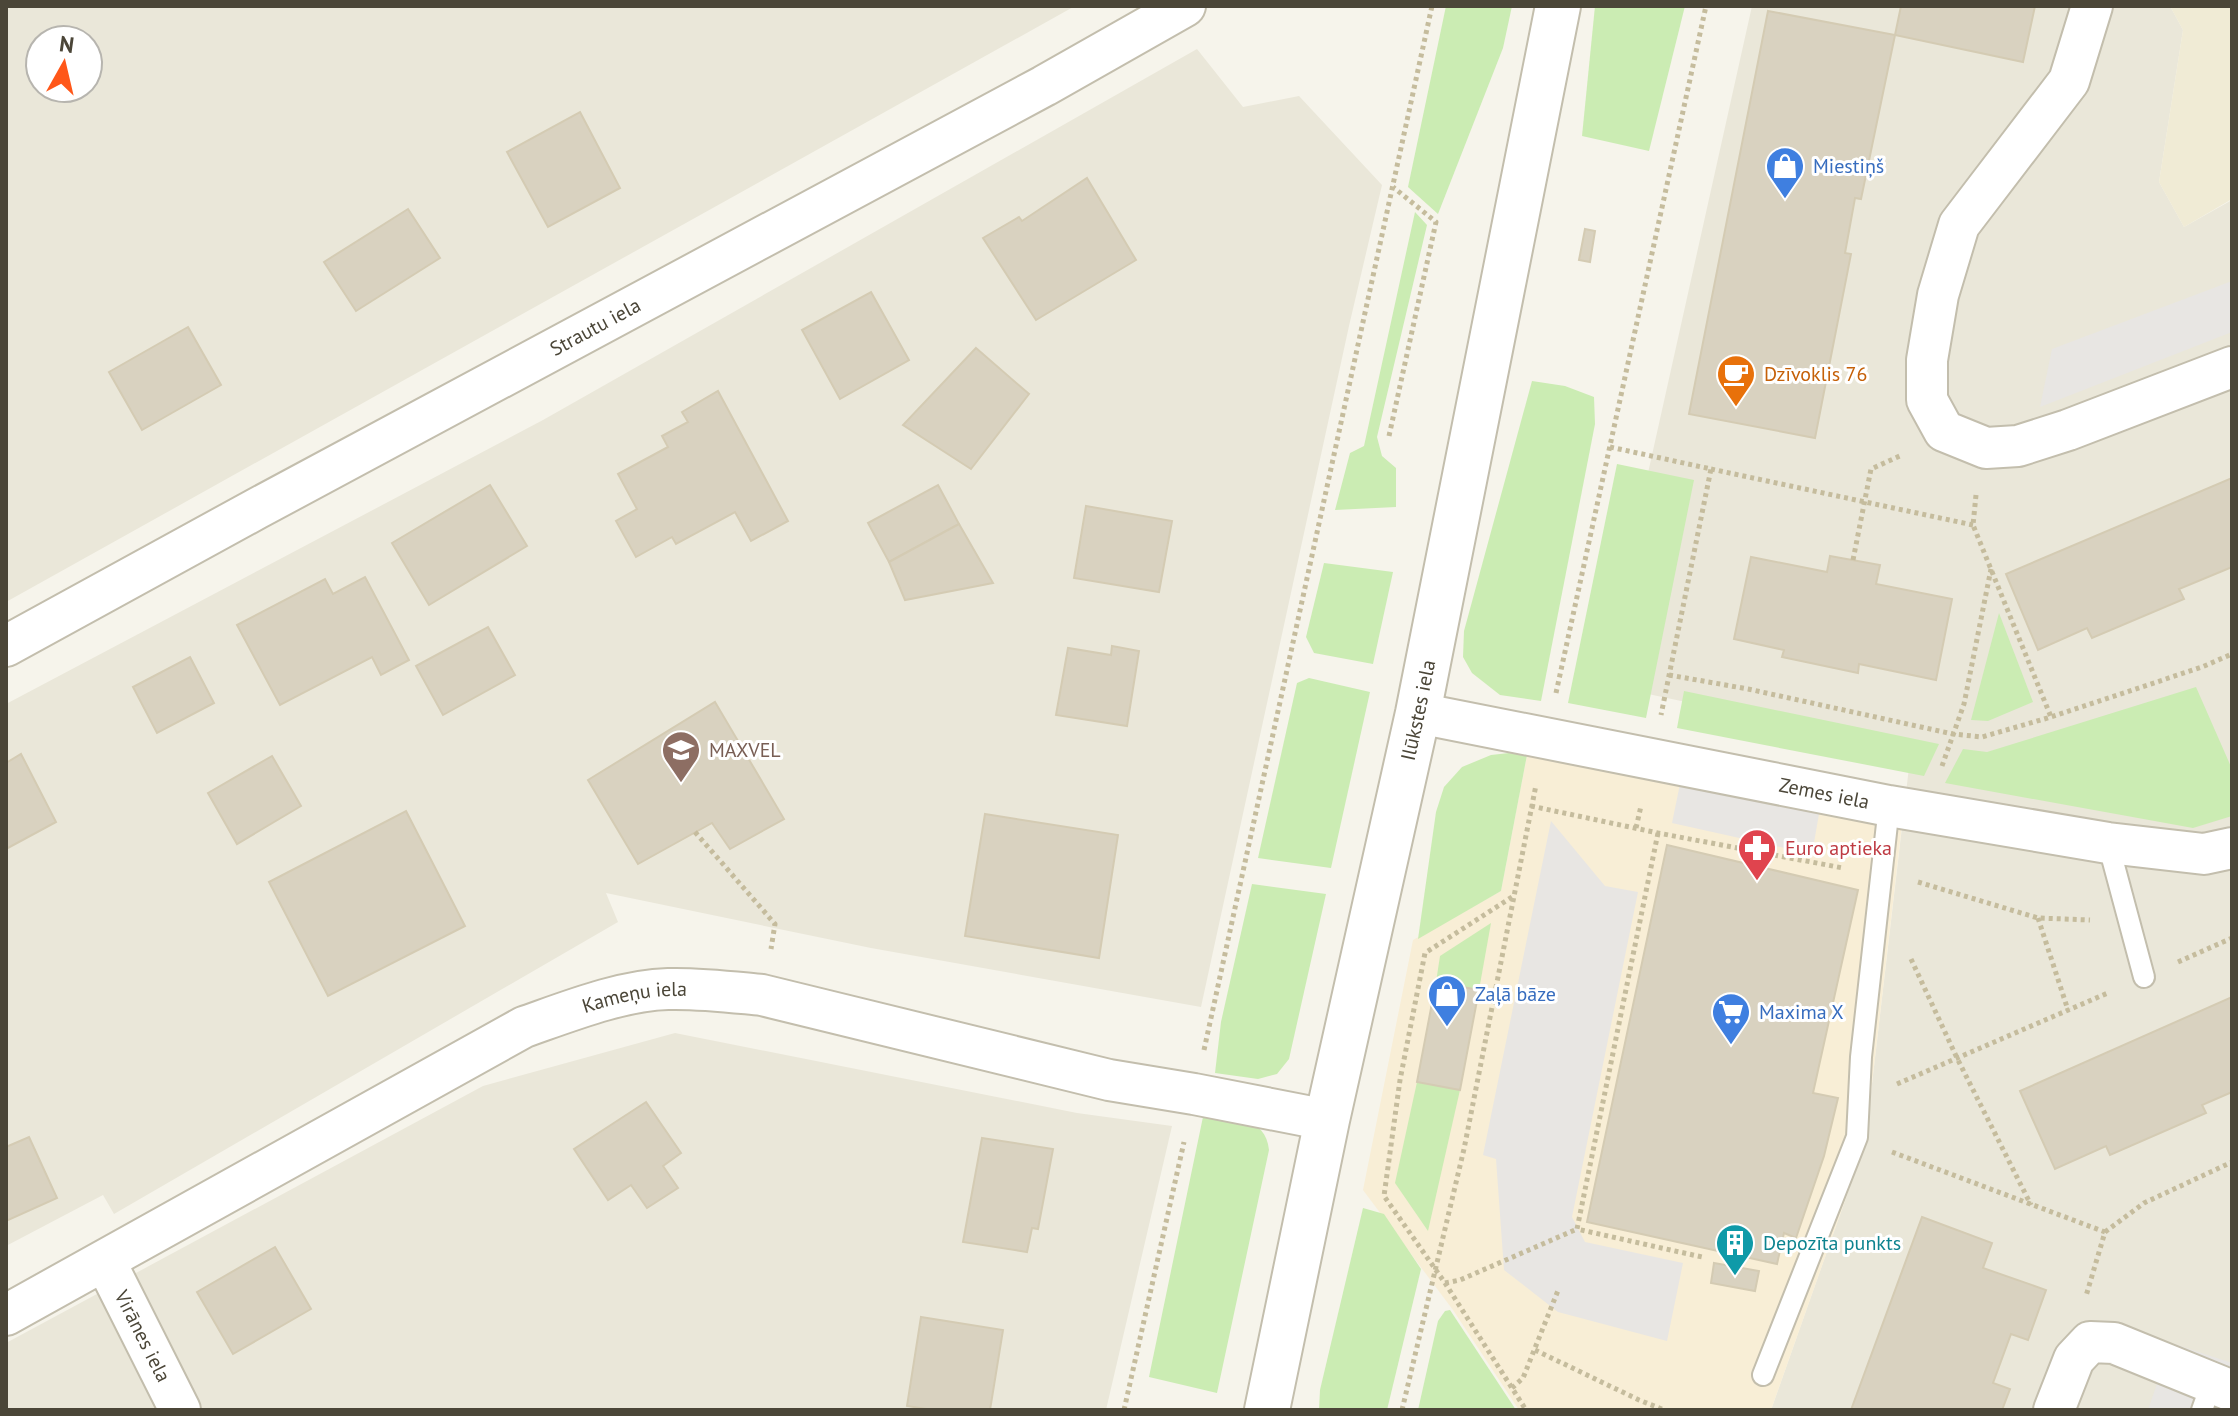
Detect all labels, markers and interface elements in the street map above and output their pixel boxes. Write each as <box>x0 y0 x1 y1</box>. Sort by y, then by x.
north arrow <box>24 24 104 104</box>
text: N <box>58 29 76 59</box>
shop icon: Miestiņš <box>1764 145 1806 200</box>
place label: Miestiņš <box>1813 153 1884 179</box>
street label: Strautu iela <box>545 292 645 362</box>
cafe icon: Dzīvoklis 76 <box>1715 353 1757 408</box>
place label: Dzīvoklis 76 <box>1764 361 1867 387</box>
street label: Ilūkstes iela <box>1395 658 1441 763</box>
school or university icon: MAXVEL <box>660 729 702 784</box>
place label: MAXVEL <box>709 737 781 763</box>
street label: Zemes iela <box>1777 772 1872 815</box>
pharmacy icon: Euro aptieka <box>1736 827 1778 882</box>
place label: Euro aptieka <box>1785 835 1892 861</box>
shop icon: Zaļā bāze <box>1426 973 1468 1028</box>
street label: Kameņu iela <box>579 976 687 1019</box>
place label: Zaļā bāze <box>1475 981 1556 1007</box>
supermarket icon: Maxima X <box>1710 991 1752 1046</box>
place label: Maxima X <box>1759 999 1844 1025</box>
building icon: Depozīta punkts <box>1714 1222 1756 1277</box>
place label: Depozīta punkts <box>1763 1230 1901 1256</box>
street label: Virānes iela <box>108 1285 177 1386</box>

